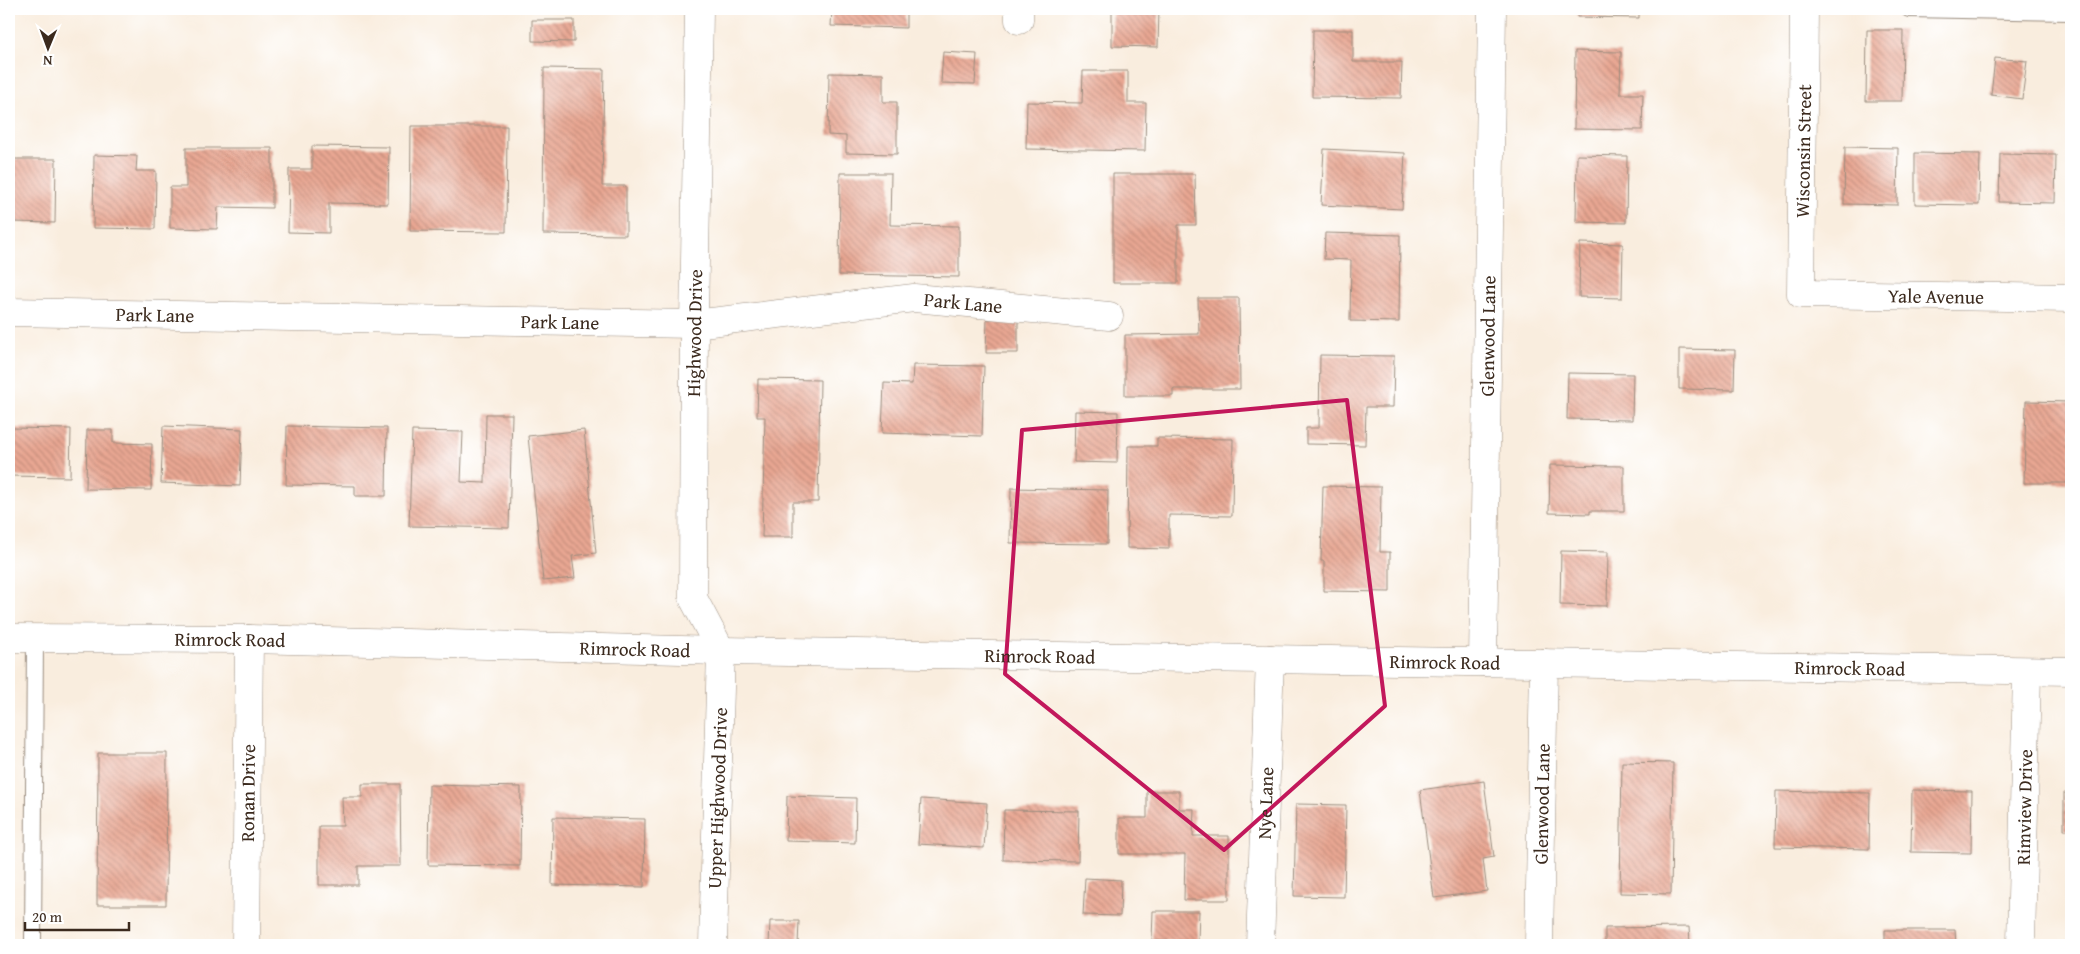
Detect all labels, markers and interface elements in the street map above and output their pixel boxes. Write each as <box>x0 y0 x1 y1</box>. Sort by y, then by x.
north arrow <box>22 22 72 72</box>
text: N <box>42 51 53 71</box>
street label: Wisconsin Street <box>1788 84 1818 218</box>
street label: Highwood Drive <box>679 269 709 397</box>
street label: Glenwood Lane <box>1473 275 1502 397</box>
street label: Yale Avenue <box>1888 281 1984 311</box>
street label: Park Lane <box>923 285 1004 320</box>
street label: Park Lane <box>115 300 195 329</box>
street label: Park Lane <box>520 307 600 336</box>
street label: Rimrock Road <box>175 625 287 654</box>
street label: Rimrock Road <box>579 633 691 664</box>
street label: Rimrock Road <box>984 641 1096 671</box>
street label: Rimrock Road <box>1389 647 1501 677</box>
street label: Rimrock Road <box>1794 653 1906 683</box>
street label: Upper Highwood Drive <box>700 707 734 889</box>
street label: Glenwood Lane <box>1526 743 1557 865</box>
street label: Ronan Drive <box>233 744 262 842</box>
street label: Rimview Drive <box>2009 749 2039 865</box>
street label: Nye Lane <box>1250 766 1280 840</box>
scale bar <box>25 899 129 931</box>
text: 20 m <box>32 906 63 927</box>

